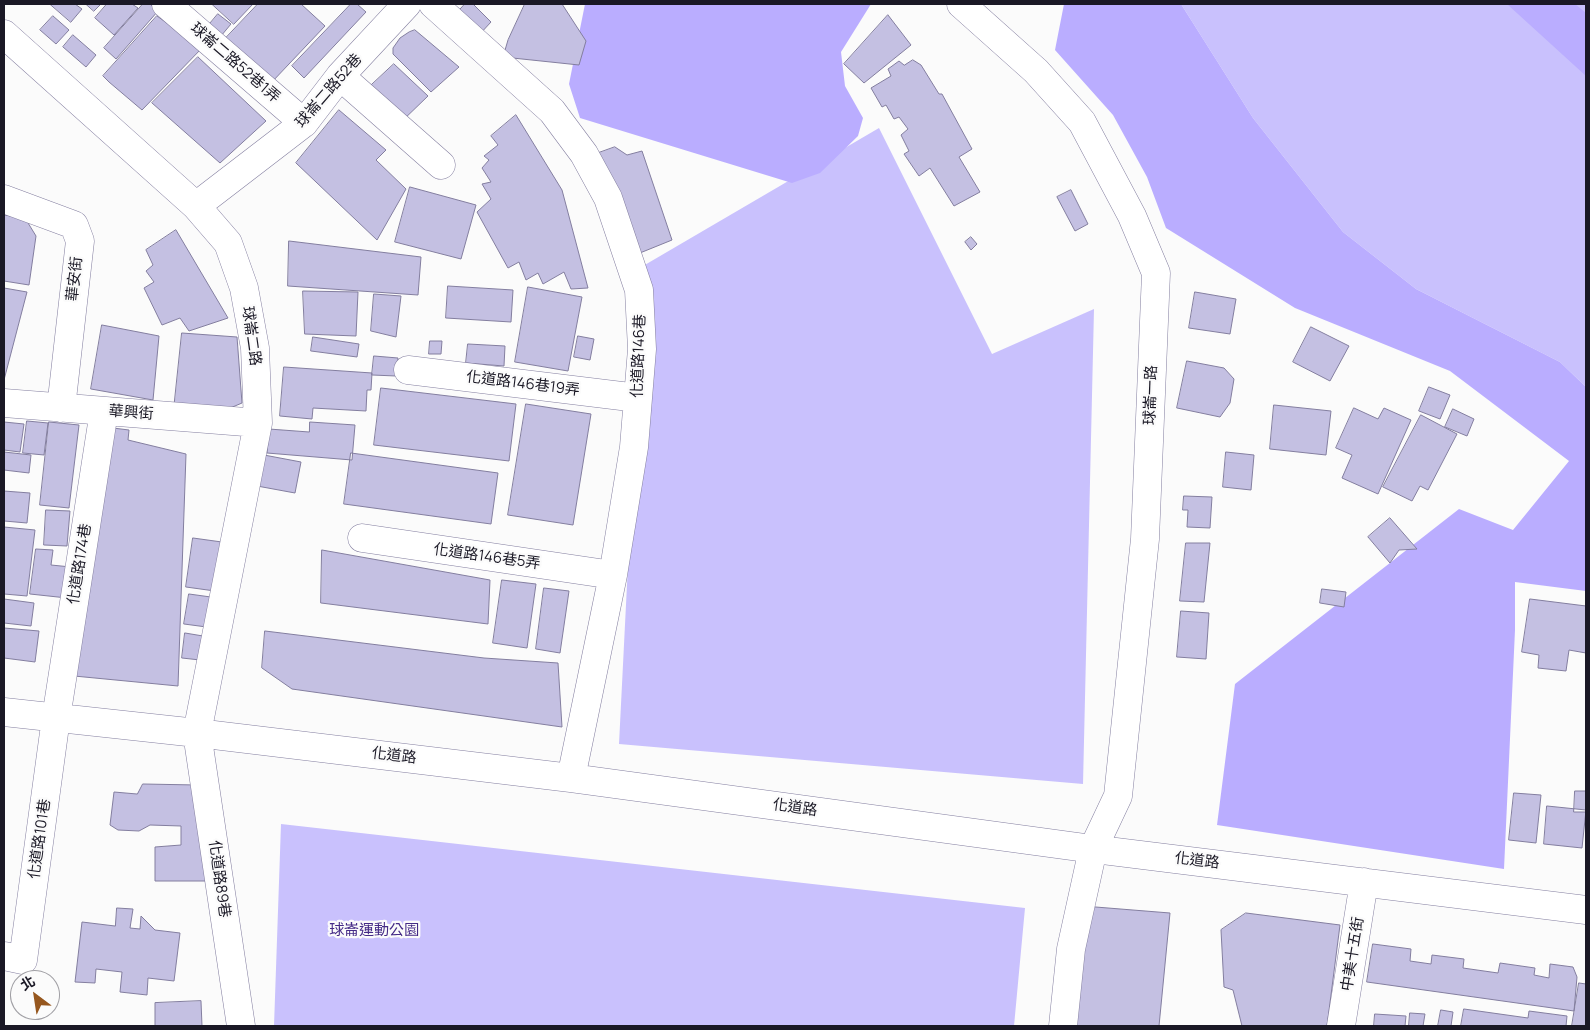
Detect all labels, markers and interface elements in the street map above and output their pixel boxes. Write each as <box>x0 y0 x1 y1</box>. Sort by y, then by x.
street label: 球崙二路52巷1弄 <box>187 19 283 107</box>
street label: 球崙二路52巷 <box>292 50 366 132</box>
street label: 華安街 <box>64 256 86 302</box>
street label: 球崙二路 <box>238 305 264 367</box>
street label: 化道路146巷 <box>629 314 649 398</box>
street label: 球崙一路 <box>1141 365 1161 425</box>
street label: 化道路146巷19弄 <box>465 368 581 400</box>
street label: 華興街 <box>108 402 154 424</box>
street label: 化道路174巷 <box>65 522 95 606</box>
street label: 化道路146巷5弄 <box>432 541 542 573</box>
street label: 化道路 <box>371 744 417 768</box>
street label: 化道路 <box>771 796 819 820</box>
street label: 化道路101巷 <box>25 798 55 880</box>
street label: 化道路89巷 <box>205 839 233 919</box>
street label: 化道路 <box>1174 849 1220 873</box>
street label: 中美十五街 <box>1338 916 1368 992</box>
park label: 球崙運動公園 <box>329 922 419 940</box>
north arrow <box>10 970 60 1020</box>
text: 北 <box>17 971 38 994</box>

